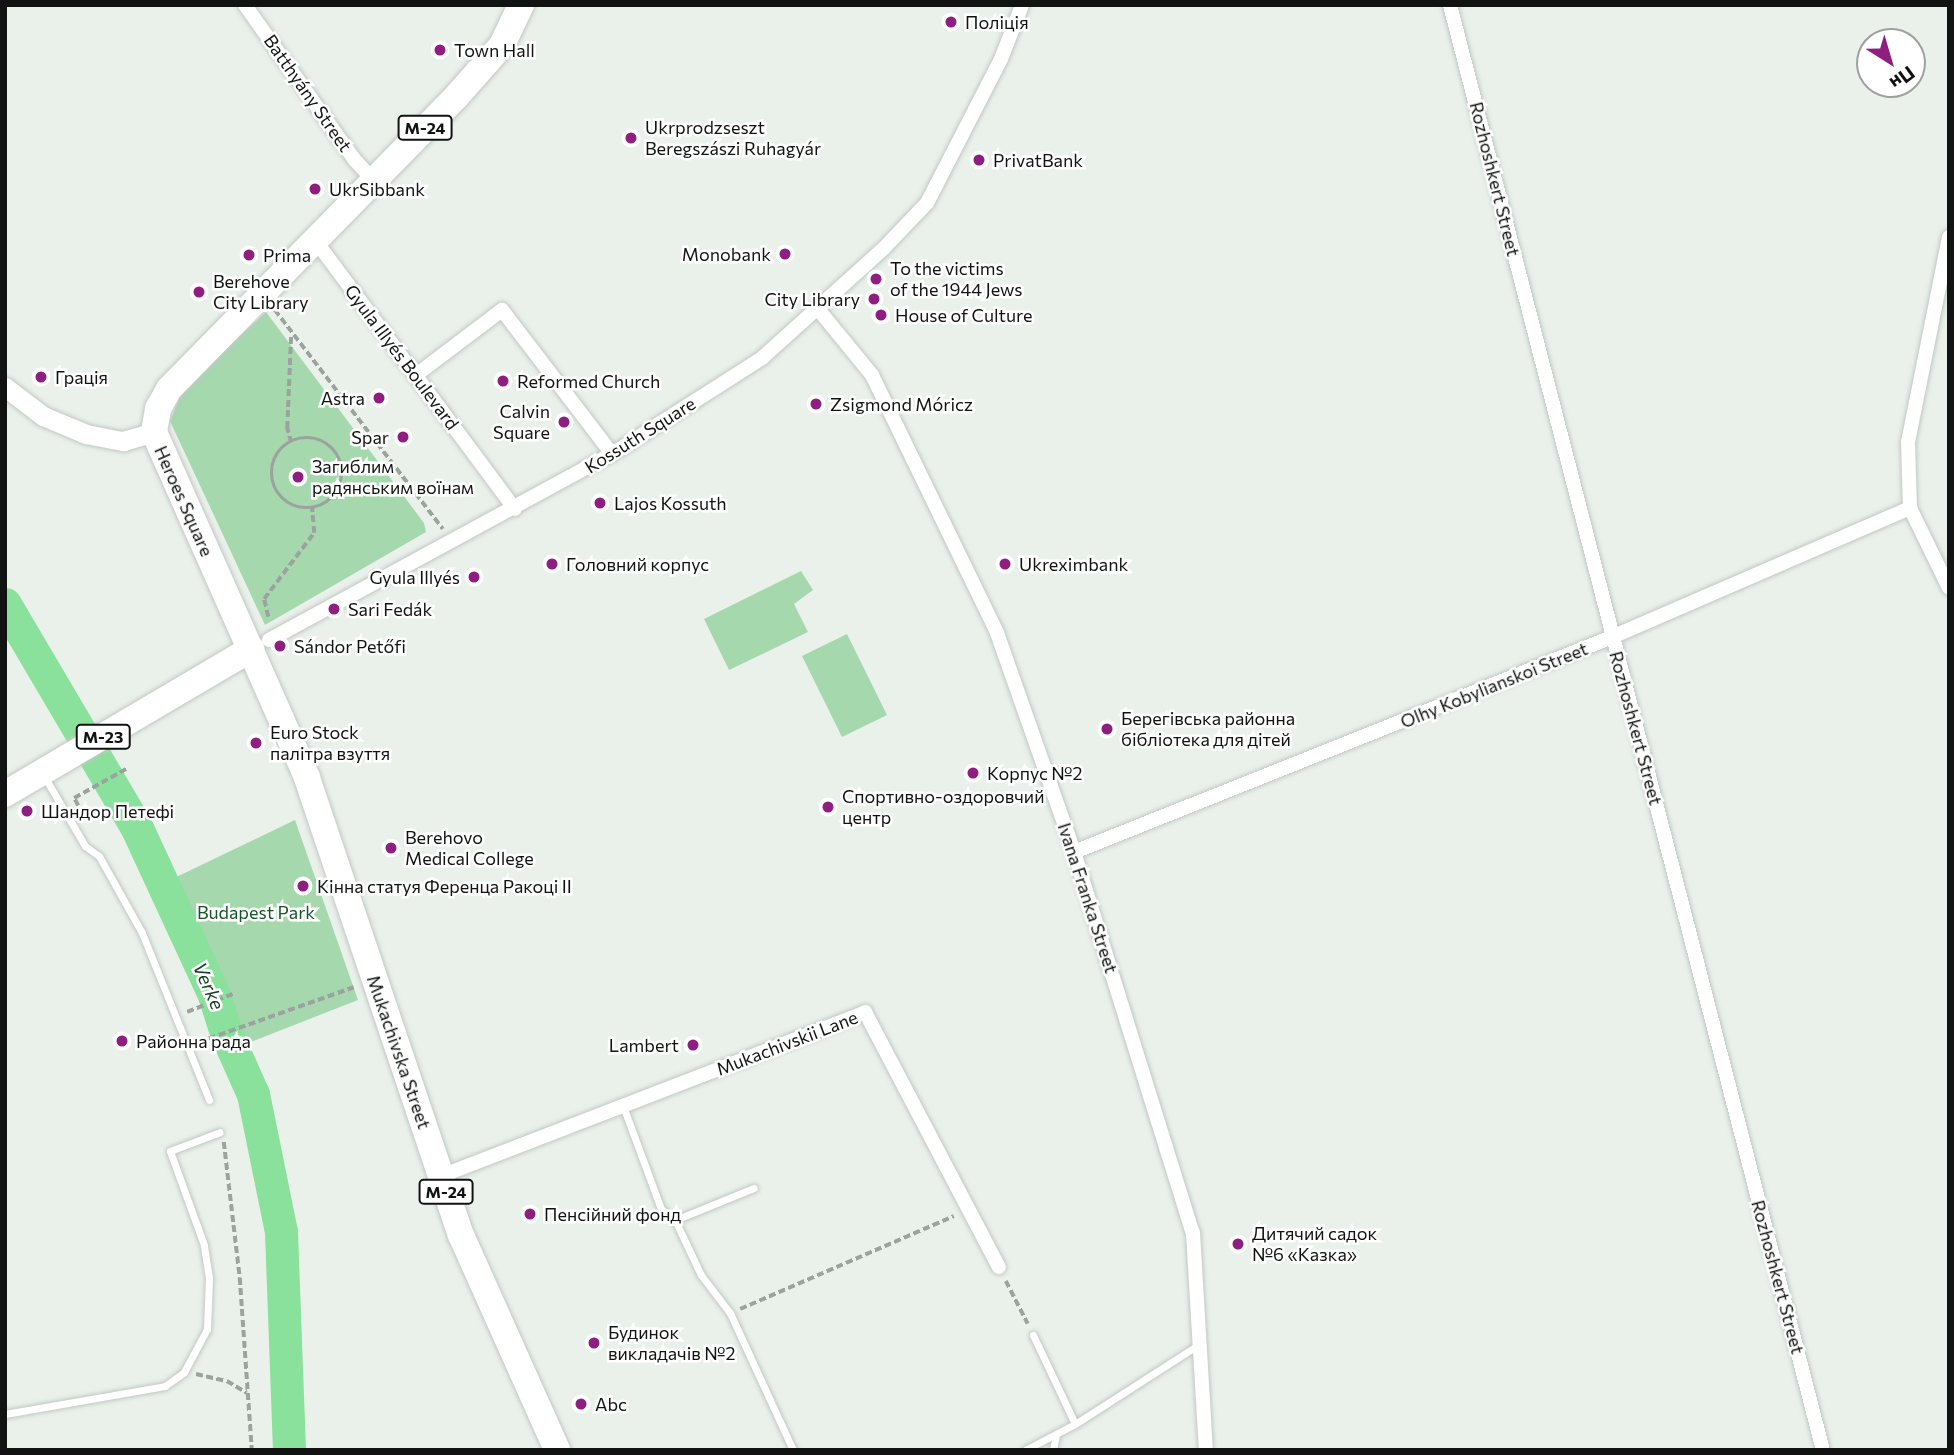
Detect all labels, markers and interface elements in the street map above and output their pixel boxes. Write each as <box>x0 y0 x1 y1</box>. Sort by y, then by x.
place label: Поліція <box>965 11 1029 33</box>
marker: Поліція <box>943 14 959 30</box>
north arrow <box>1856 28 1926 98</box>
street label: Batthyány Street <box>260 30 356 156</box>
place label: Town Hall <box>454 39 535 61</box>
marker: Town Hall <box>432 42 448 58</box>
text: Пн <box>1886 62 1920 95</box>
street label: Rozhoshkert Street <box>1465 100 1525 258</box>
road number: М-24 <box>397 116 453 140</box>
place label: Ukrprodzseszt Beregszászi Ruhagyár <box>645 117 821 160</box>
marker: Ukrprodzseszt Beregszászi Ruhagyár <box>623 130 639 146</box>
place label: PrivatBank <box>993 149 1083 171</box>
marker: PrivatBank <box>971 152 987 168</box>
place label: UkrSibbank <box>329 178 425 200</box>
marker: UkrSibbank <box>307 181 323 197</box>
place label: Monobank <box>682 243 771 265</box>
place label: Prima <box>263 244 311 266</box>
marker: Monobank <box>777 246 793 262</box>
marker: Prima <box>241 247 257 263</box>
place label: To the victims of the 1944 Jews <box>890 258 1023 300</box>
place label: Berehove City Library <box>213 271 309 314</box>
marker: To the victims of the 1944 Jews <box>868 271 884 287</box>
street label: Gyula Illyés Boulevard <box>340 280 464 434</box>
marker: Berehove City Library <box>191 284 207 300</box>
place label: City Library <box>764 288 860 310</box>
marker: City Library <box>866 291 882 307</box>
place label: House of Culture <box>895 304 1032 326</box>
marker: House of Culture <box>873 307 889 323</box>
place label: Грація <box>55 366 108 388</box>
marker: Грація <box>33 369 49 385</box>
place label: Reformed Church <box>517 370 660 392</box>
marker: Reformed Church <box>495 373 511 389</box>
place label: Astra <box>321 387 365 409</box>
marker: Astra <box>371 390 387 406</box>
street label: Kossuth Square <box>581 392 699 478</box>
place label: Zsigmond Móricz <box>830 393 973 415</box>
marker: Zsigmond Móricz <box>808 396 824 412</box>
place label: Calvin Square <box>493 401 550 444</box>
marker: Calvin Square <box>556 414 572 430</box>
place label: Spar <box>351 426 389 448</box>
marker: Spar <box>395 429 411 445</box>
street label: Heroes Square <box>150 442 218 560</box>
place label: Загиблим радянським воїнам <box>312 456 474 498</box>
marker: Загиблим радянським воїнам <box>290 469 306 485</box>
place label: Lajos Kossuth <box>614 492 727 514</box>
marker: Lajos Kossuth <box>592 495 608 511</box>
place label: Головний корпус <box>566 553 709 575</box>
place label: Ukreximbank <box>1019 553 1128 575</box>
marker: Головний корпус <box>544 556 560 572</box>
marker: Ukreximbank <box>997 556 1013 572</box>
place label: Gyula Illyés <box>370 566 460 588</box>
marker: Gyula Illyés <box>466 569 482 585</box>
place label: Sari Fedák <box>348 598 432 620</box>
marker: Sari Fedák <box>326 601 342 617</box>
place label: Sándor Petőfi <box>294 635 406 657</box>
street label: Olhy Kobylianskoi Street <box>1397 637 1591 733</box>
marker: Sándor Petőfi <box>272 638 288 654</box>
street label: Rozhoshkert Street <box>1605 649 1667 807</box>
place label: Берегівська районна бібліотека для дітей <box>1121 708 1295 750</box>
marker: Берегівська районна бібліотека для дітей <box>1099 721 1115 737</box>
place label: Euro Stock палітра взуття <box>270 722 390 764</box>
road number: М-23 <box>75 724 131 750</box>
marker: Euro Stock палітра взуття <box>248 735 264 751</box>
place label: Корпус №2 <box>987 762 1082 784</box>
marker: Корпус №2 <box>965 765 981 781</box>
place label: Спортивно-оздоровчий центр <box>842 786 1044 828</box>
marker: Спортивно-оздоровчий центр <box>820 799 836 815</box>
place label: Шандор Петефі <box>41 800 174 822</box>
marker: Шандор Петефі <box>19 803 35 819</box>
street label: Ivana Franka Street <box>1053 820 1123 976</box>
place label: Berehovo Medical College <box>405 827 534 870</box>
marker: Berehovo Medical College <box>383 840 399 856</box>
place label: Кінна статуя Ференца Ракоці II <box>317 875 572 897</box>
marker: Кінна статуя Ференца Ракоці II <box>295 878 311 894</box>
park label: Budapest Park <box>197 901 315 923</box>
water label: Verke <box>189 959 229 1013</box>
street label: Mukachivska Street <box>363 972 435 1132</box>
street label: Mukachivskii Lane <box>713 1006 861 1080</box>
place label: Районна рада <box>136 1030 251 1052</box>
marker: Районна рада <box>114 1033 130 1049</box>
place label: Lambert <box>609 1034 679 1056</box>
marker: Lambert <box>685 1037 701 1053</box>
road number: М-24 <box>418 1180 474 1204</box>
street label: Rozhoshkert Street <box>1747 1198 1809 1356</box>
place label: Пенсійний фонд <box>544 1203 681 1225</box>
marker: Пенсійний фонд <box>522 1206 538 1222</box>
place label: Дитячий садок №6 «Казка» <box>1252 1223 1377 1266</box>
marker: Дитячий садок №6 «Казка» <box>1230 1236 1246 1252</box>
place label: Будинок викладачів №2 <box>608 1322 735 1364</box>
marker: Будинок викладачів №2 <box>586 1335 602 1351</box>
place label: Abc <box>595 1393 627 1415</box>
marker: Abc <box>573 1396 589 1412</box>

